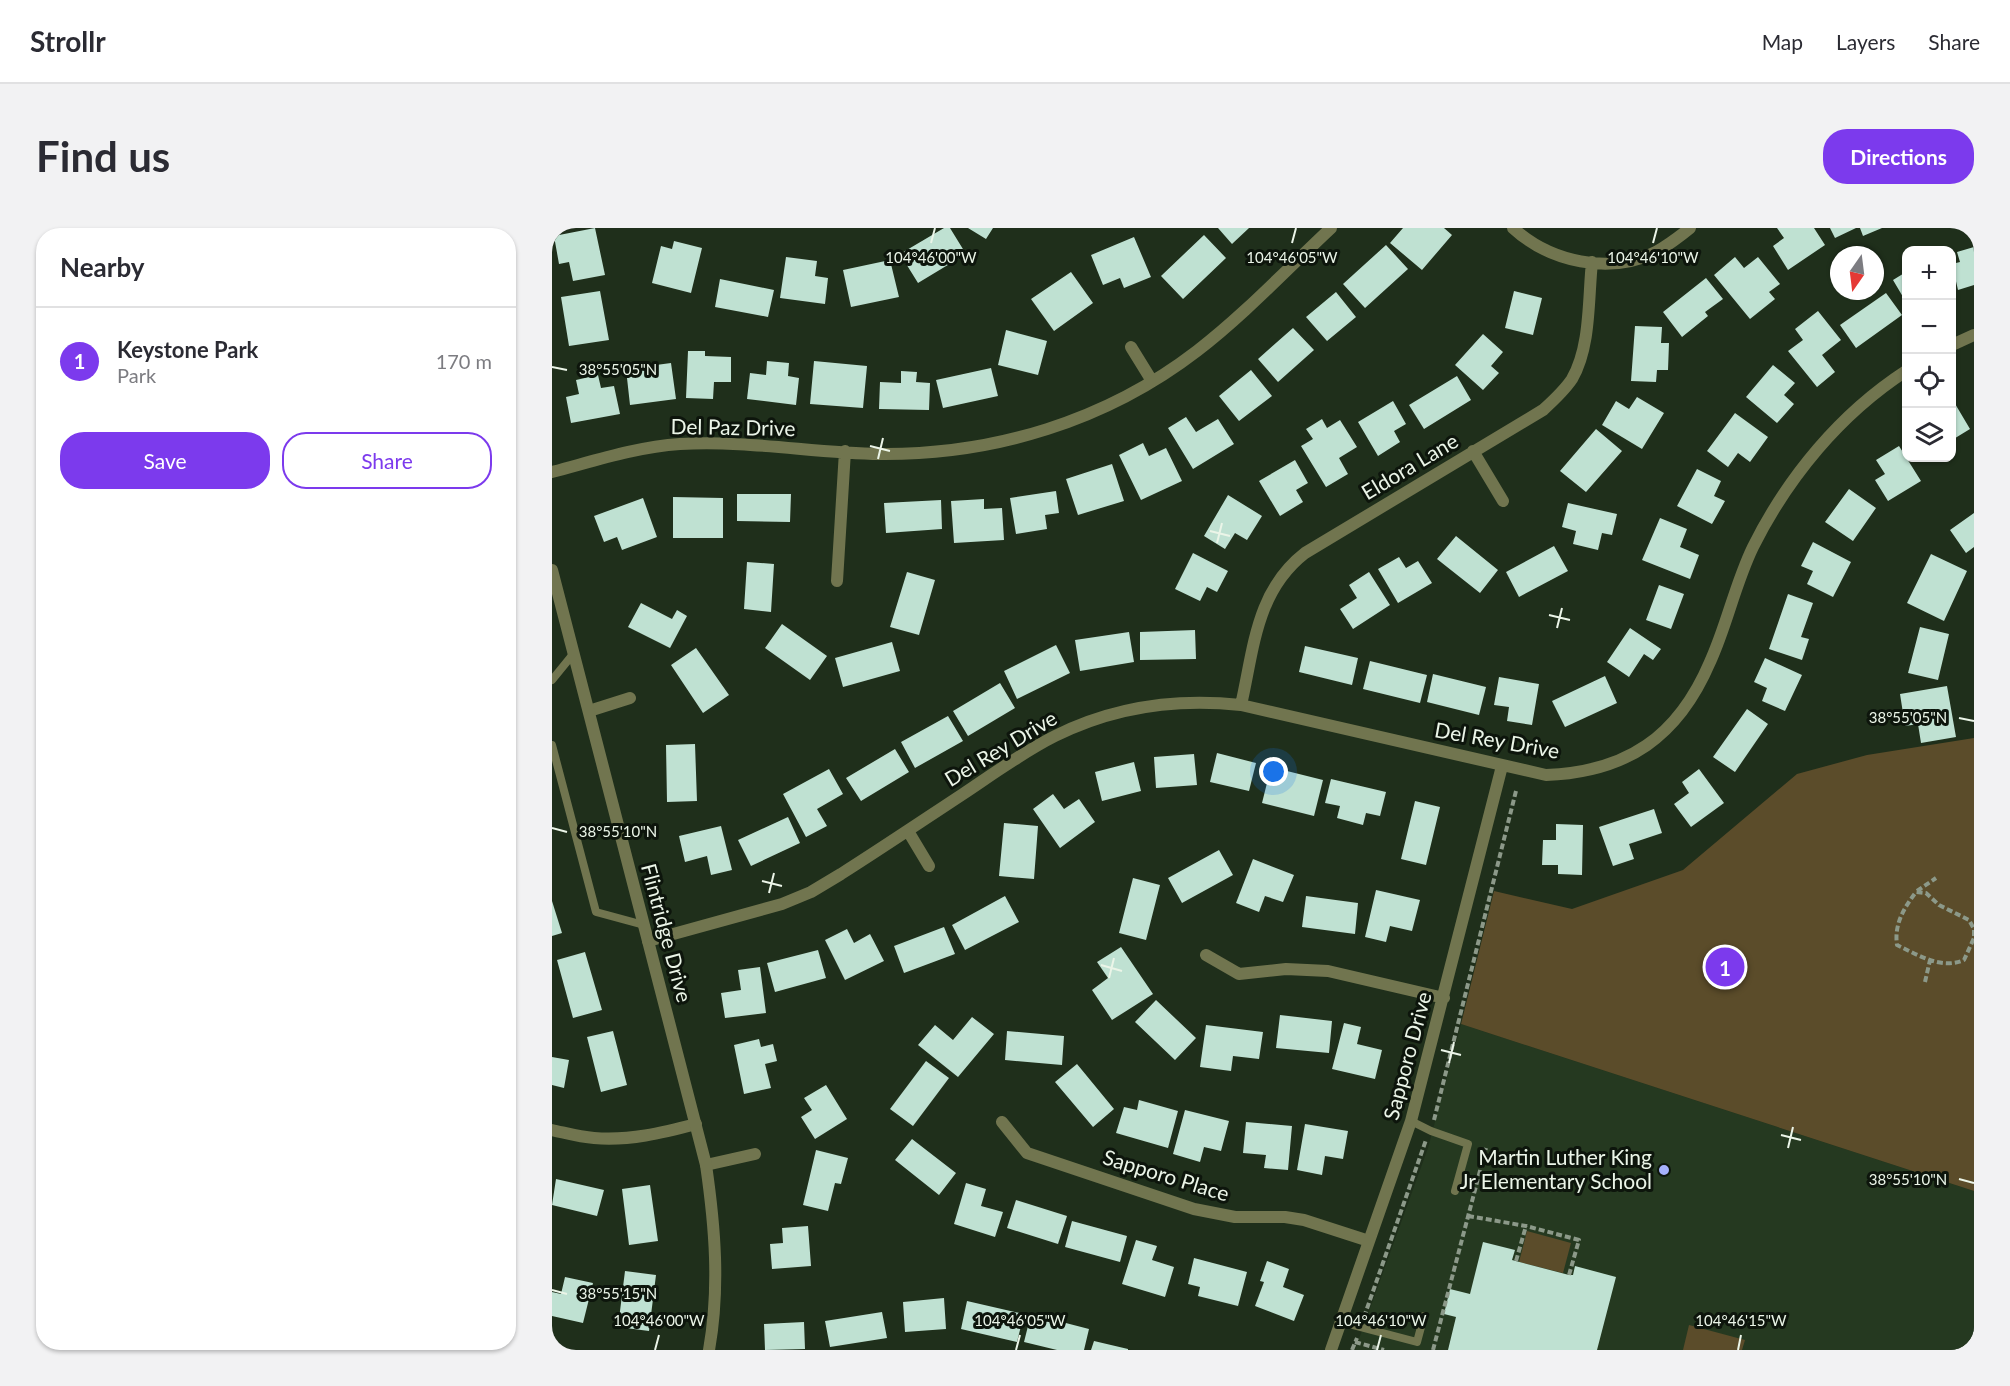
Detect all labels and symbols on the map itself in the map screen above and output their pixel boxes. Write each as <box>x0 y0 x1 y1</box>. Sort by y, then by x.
north arrow <box>1830 246 1884 300</box>
text: 104°46'00"W <box>885 248 977 266</box>
text: 104°46'05"W <box>1246 248 1338 266</box>
text: 104°46'10"W <box>1607 248 1699 266</box>
text: 38°55'05"N <box>579 360 657 378</box>
street label: Del Paz Drive <box>670 413 796 440</box>
street label: Eldora Lane <box>1357 427 1462 504</box>
street label: Del Rey Drive <box>940 704 1061 791</box>
text: 38°55'05"N <box>1869 708 1947 726</box>
street label: Del Rey Drive <box>1433 716 1562 763</box>
your location <box>1259 757 1288 786</box>
text: 38°55'10"N <box>579 822 657 840</box>
street label: Flintridge Drive <box>637 861 698 1005</box>
pin: 1 <box>1706 944 1744 990</box>
street label: Sapporo Drive <box>1377 989 1436 1122</box>
street label: Sapporo Place <box>1100 1144 1232 1206</box>
place label: Martin Luther King Jr Elementary School <box>1460 1144 1652 1193</box>
marker: Martin Luther King Jr Elementary School <box>1657 1163 1671 1177</box>
text: 38°55'10"N <box>1869 1170 1947 1188</box>
text: 38°55'15"N <box>579 1284 657 1302</box>
text: 104°46'00"W <box>613 1311 705 1329</box>
text: 104°46'05"W <box>974 1311 1066 1329</box>
text: 104°46'10"W <box>1335 1311 1427 1329</box>
text: 104°46'15"W <box>1695 1311 1787 1329</box>

